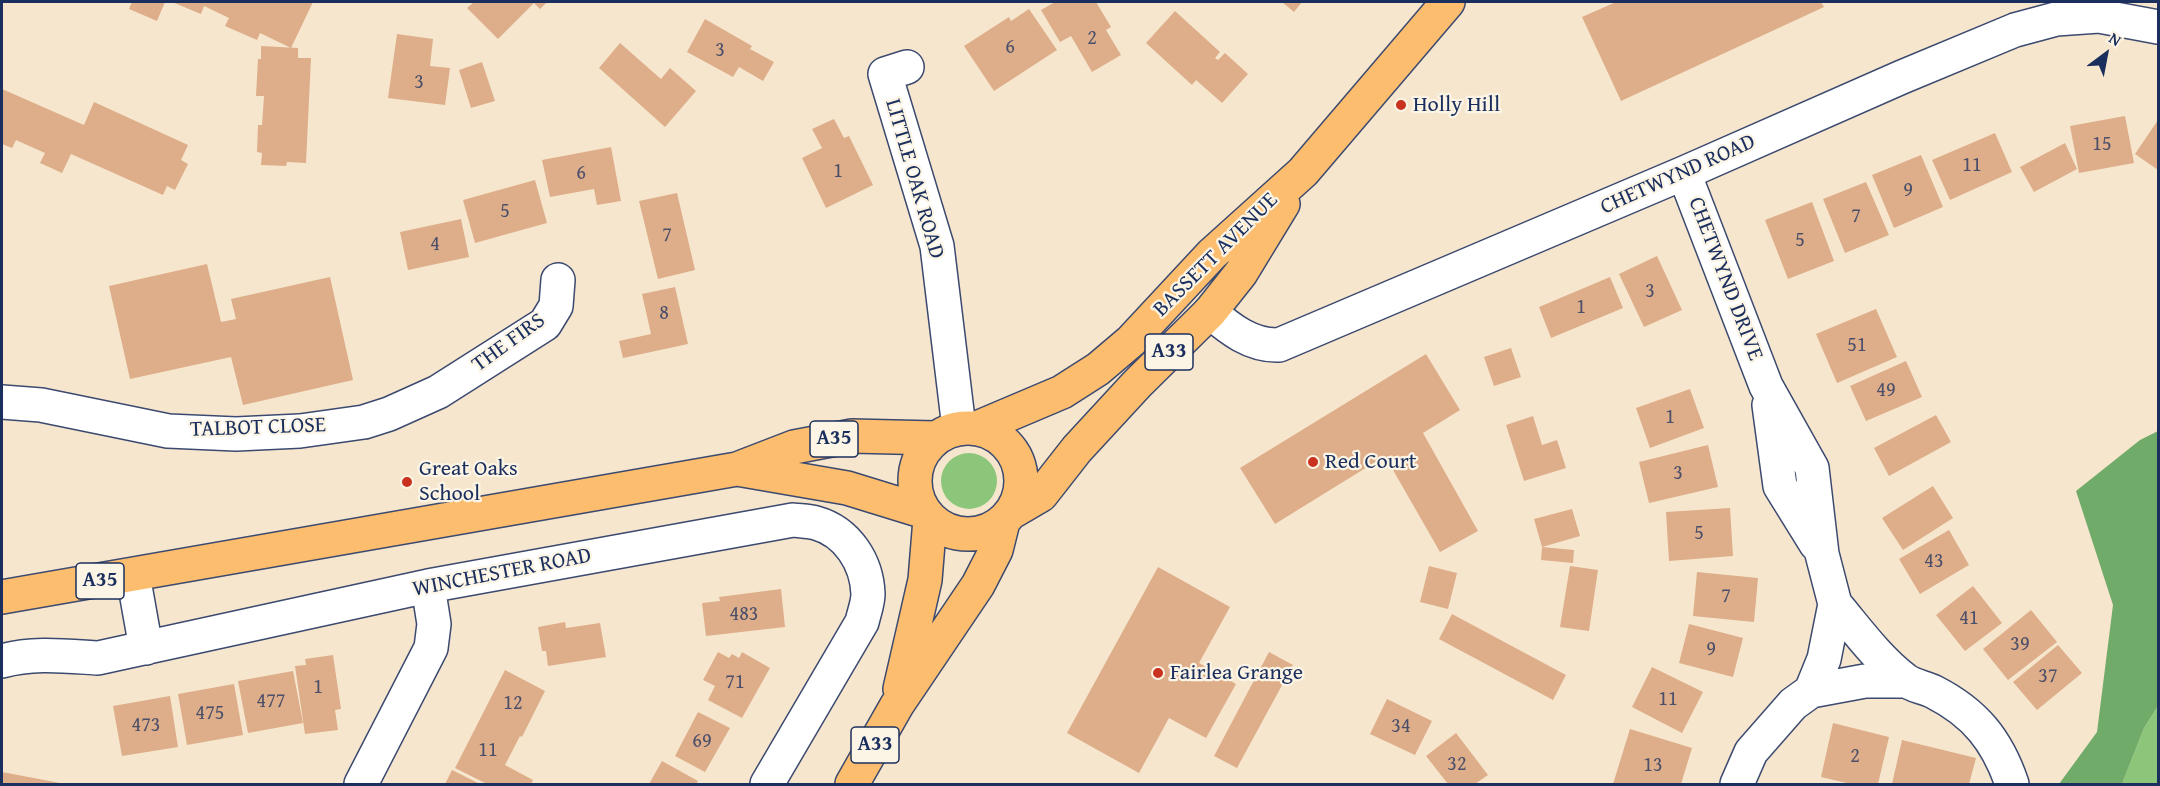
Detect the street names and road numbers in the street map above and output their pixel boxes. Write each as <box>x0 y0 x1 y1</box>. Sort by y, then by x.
street label: LITTLE OAK ROAD <box>879 96 949 262</box>
street label: CHETWYND ROAD <box>1597 129 1759 221</box>
street label: BASSETT AVENUE <box>1148 187 1284 323</box>
street label: CHETWYND DRIVE <box>1682 194 1768 364</box>
street label: THE FIRS <box>467 308 551 378</box>
road number: A33 <box>1145 334 1193 370</box>
street label: TALBOT CLOSE <box>190 412 326 444</box>
road number: A35 <box>810 421 858 457</box>
street label: WINCHESTER ROAD <box>410 543 594 603</box>
road number: A35 <box>76 563 124 599</box>
road number: A33 <box>851 727 899 763</box>

